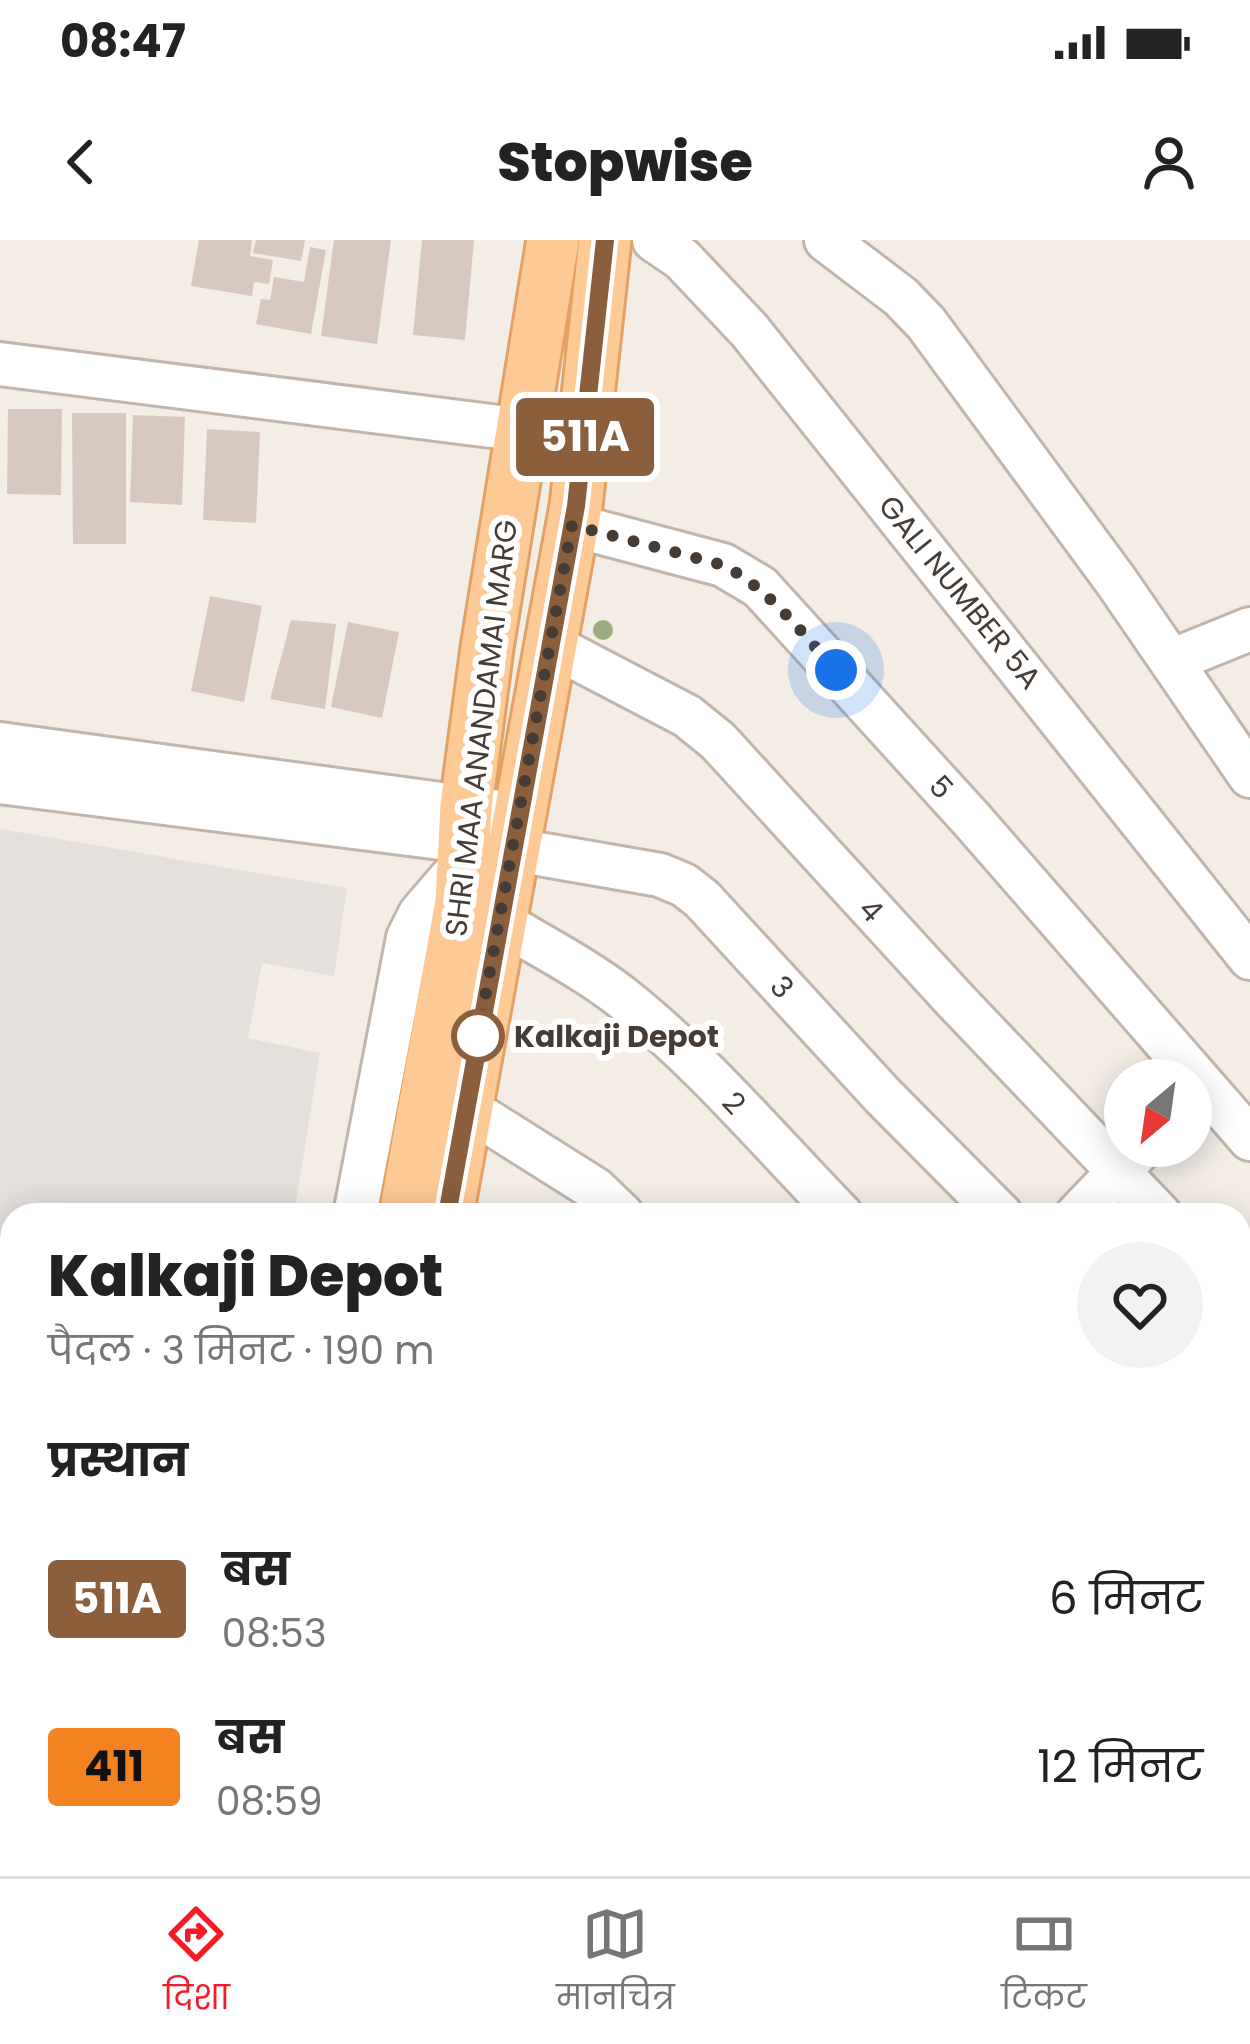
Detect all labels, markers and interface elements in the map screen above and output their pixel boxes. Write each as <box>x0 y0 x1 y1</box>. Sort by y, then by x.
text: 08:47 <box>60 10 186 73</box>
text: Stopwise <box>497 124 753 200</box>
icon: back <box>48 129 114 195</box>
icon: person <box>1136 129 1202 195</box>
line badge: 511A <box>501 398 669 476</box>
text: 511A <box>540 407 630 466</box>
street label: GALI NUMBER 5A <box>868 486 1052 698</box>
street label: SHRI MAA ANANDAMAI MARG <box>434 517 528 939</box>
your location <box>806 640 866 700</box>
street label: 5 <box>919 766 963 808</box>
street label: 4 <box>849 888 893 932</box>
street label: 3 <box>760 966 804 1008</box>
marker: Kalkaji Depot <box>453 1011 503 1061</box>
place label: Kalkaji Depot <box>514 1015 719 1058</box>
north arrow <box>1104 1059 1212 1167</box>
map controls <box>1104 1059 1212 1167</box>
street label: 2 <box>712 1082 756 1124</box>
text: Kalkaji Depot <box>48 1236 443 1316</box>
button: heart <box>1077 1242 1203 1368</box>
text: पैदल · 3 मिनट · 190 m <box>48 1323 435 1378</box>
text: प्रस्थान <box>48 1429 188 1492</box>
text: बस <box>222 1538 290 1601</box>
text: 6 मिनट <box>1049 1567 1203 1630</box>
text: 511A <box>72 1569 162 1628</box>
text: 08:53 <box>222 1606 327 1661</box>
text: बस <box>216 1706 284 1769</box>
text: 12 मिनट <box>1037 1735 1203 1798</box>
text: 411 <box>84 1737 144 1796</box>
text: 08:59 <box>216 1774 322 1829</box>
tab: दिशा <box>163 1901 230 2023</box>
tab: मानचित्र <box>556 1901 675 2023</box>
tab: टिकट <box>1001 1901 1087 2023</box>

